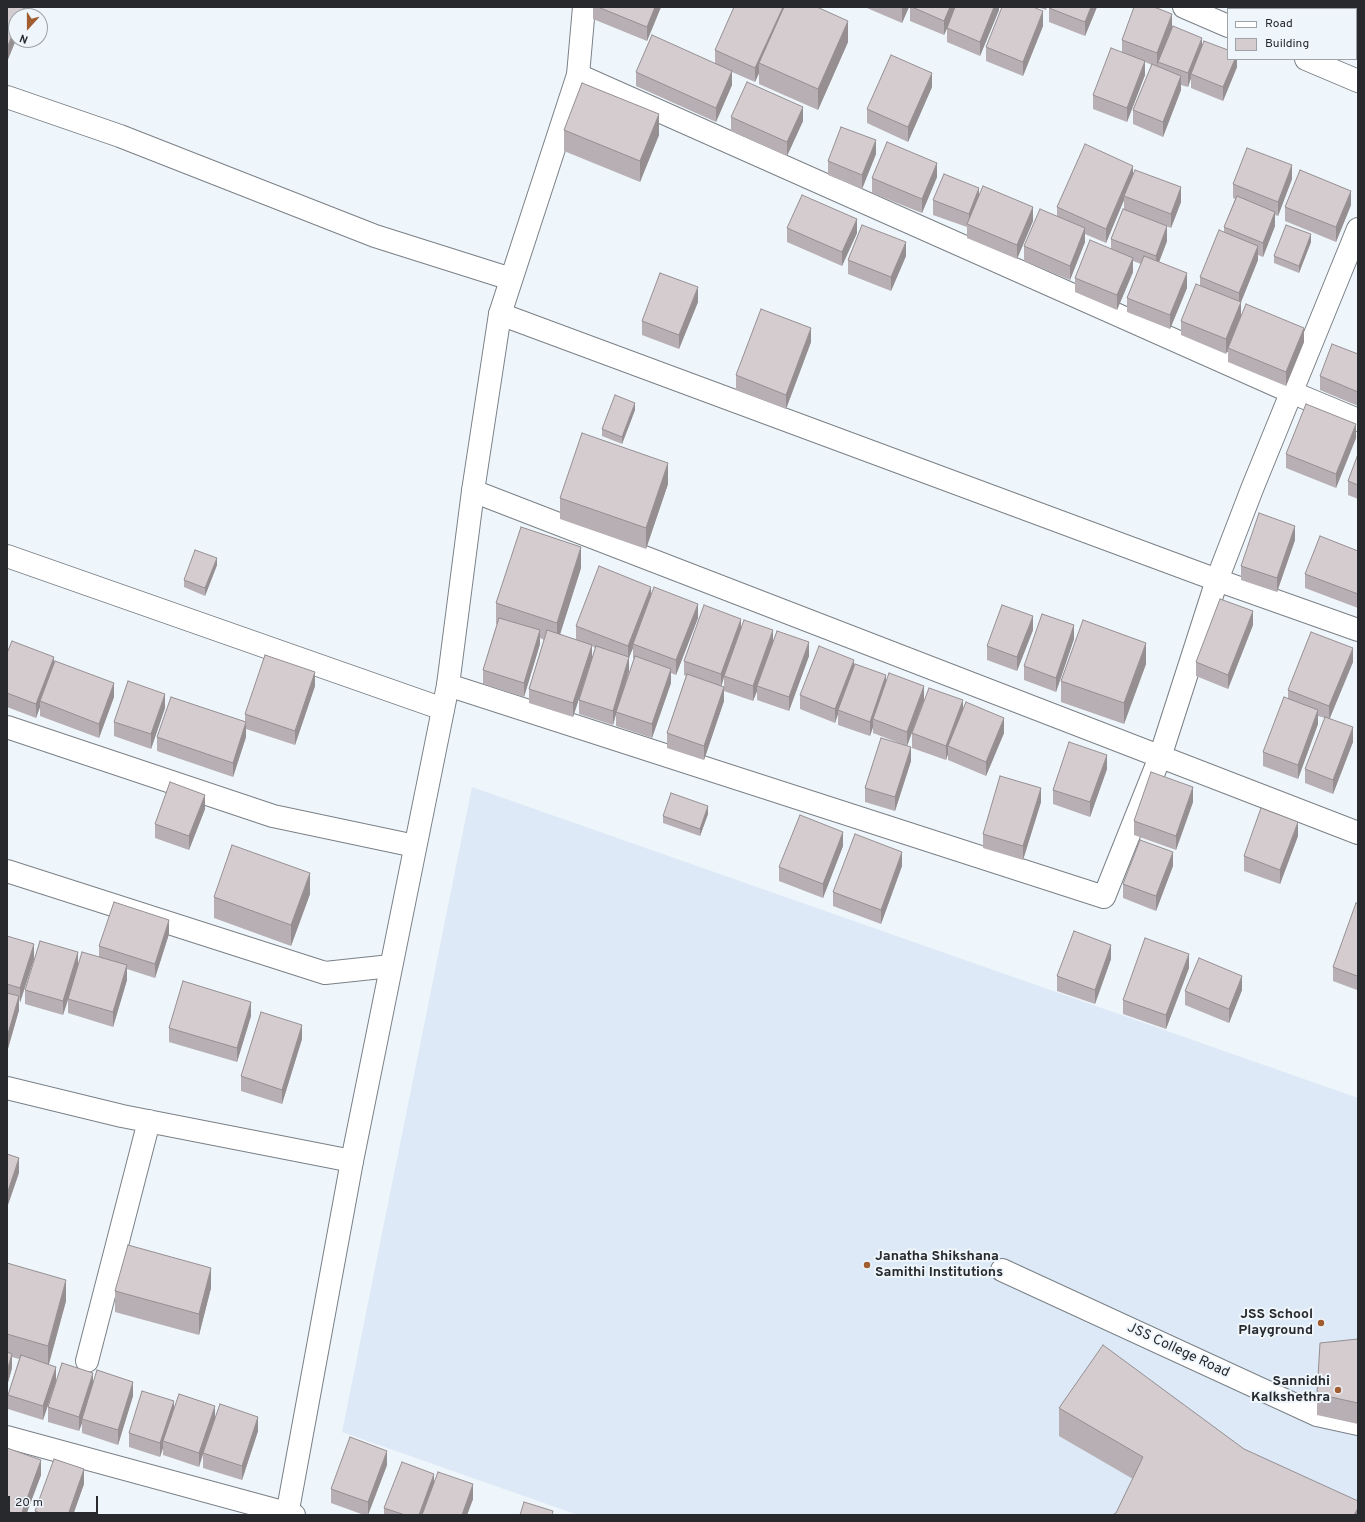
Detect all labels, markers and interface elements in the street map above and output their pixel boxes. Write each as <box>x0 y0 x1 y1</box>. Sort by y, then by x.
north arrow <box>8 8 48 48</box>
legend <box>1227 8 1357 60</box>
text: Road <box>1265 16 1293 32</box>
text: N <box>18 30 30 46</box>
text: Building <box>1265 36 1309 52</box>
place label: Janatha Shikshana Samithi Institutions <box>875 1249 1003 1282</box>
marker: Janatha Shikshana Samithi Institutions <box>862 1260 872 1270</box>
place label: JSS School Playground <box>1238 1307 1313 1340</box>
marker: JSS School Playground <box>1316 1318 1326 1328</box>
street label: JSS College Road <box>1124 1320 1232 1382</box>
place label: Sannidhi Kalkshethra <box>1251 1374 1330 1406</box>
marker: Sannidhi Kalkshethra <box>1333 1385 1343 1395</box>
scale bar <box>10 1488 100 1514</box>
text: 20 m <box>15 1495 43 1511</box>

